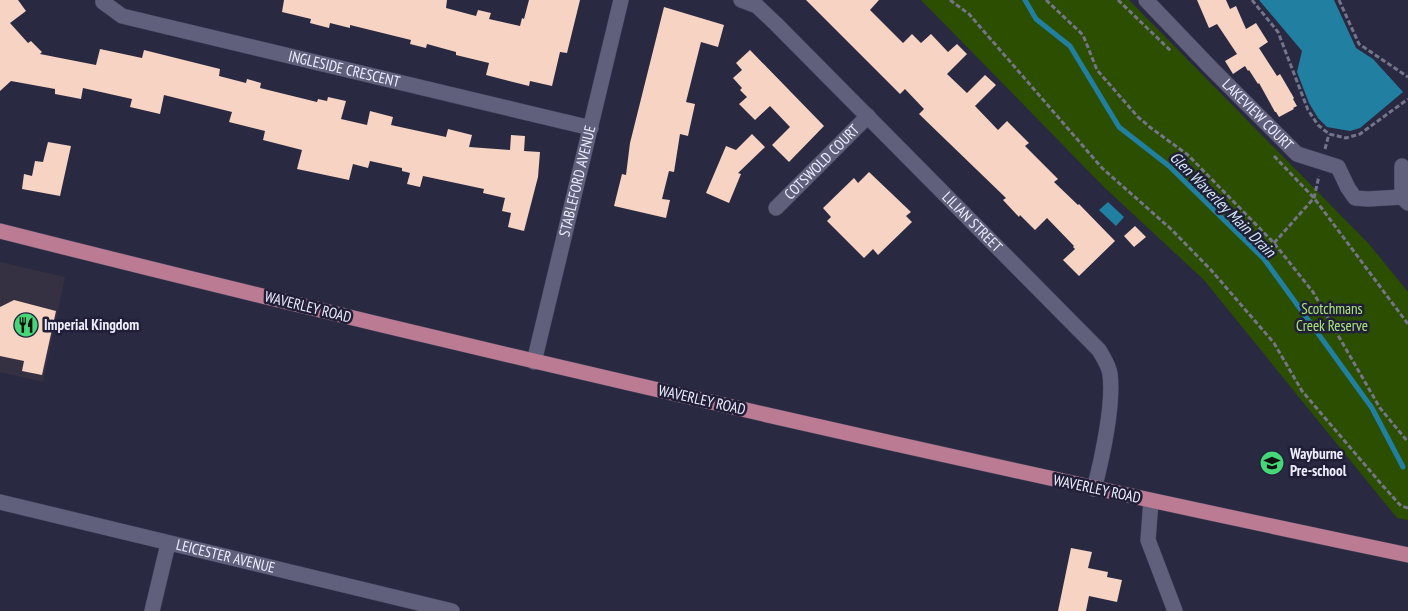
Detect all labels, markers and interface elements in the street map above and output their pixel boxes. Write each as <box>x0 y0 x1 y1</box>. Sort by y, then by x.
street label: INGLESIDE CRESCENT <box>287 46 402 91</box>
street label: LAKEVIEW COURT <box>1218 75 1298 154</box>
street label: COTSWOLD COURT <box>780 120 863 203</box>
street label: STABLEFORD AVENUE <box>554 124 600 239</box>
water label: Glen Waverley Main Drain <box>1166 147 1281 262</box>
street label: LILIAN STREET <box>938 187 1007 256</box>
street label: WAVERLEY ROAD <box>263 287 354 327</box>
park label: Scotchmans Creek Reserve <box>1296 299 1368 335</box>
restaurant icon: Imperial Kingdom <box>13 312 39 338</box>
place label: Imperial Kingdom <box>44 315 139 334</box>
street label: WAVERLEY ROAD <box>657 380 748 419</box>
place label: Wayburne Pre-school <box>1289 444 1347 480</box>
school or university icon: Wayburne Pre-school <box>1259 450 1285 476</box>
street label: WAVERLEY ROAD <box>1052 470 1143 507</box>
street label: LEICESTER AVENUE <box>174 535 277 577</box>

